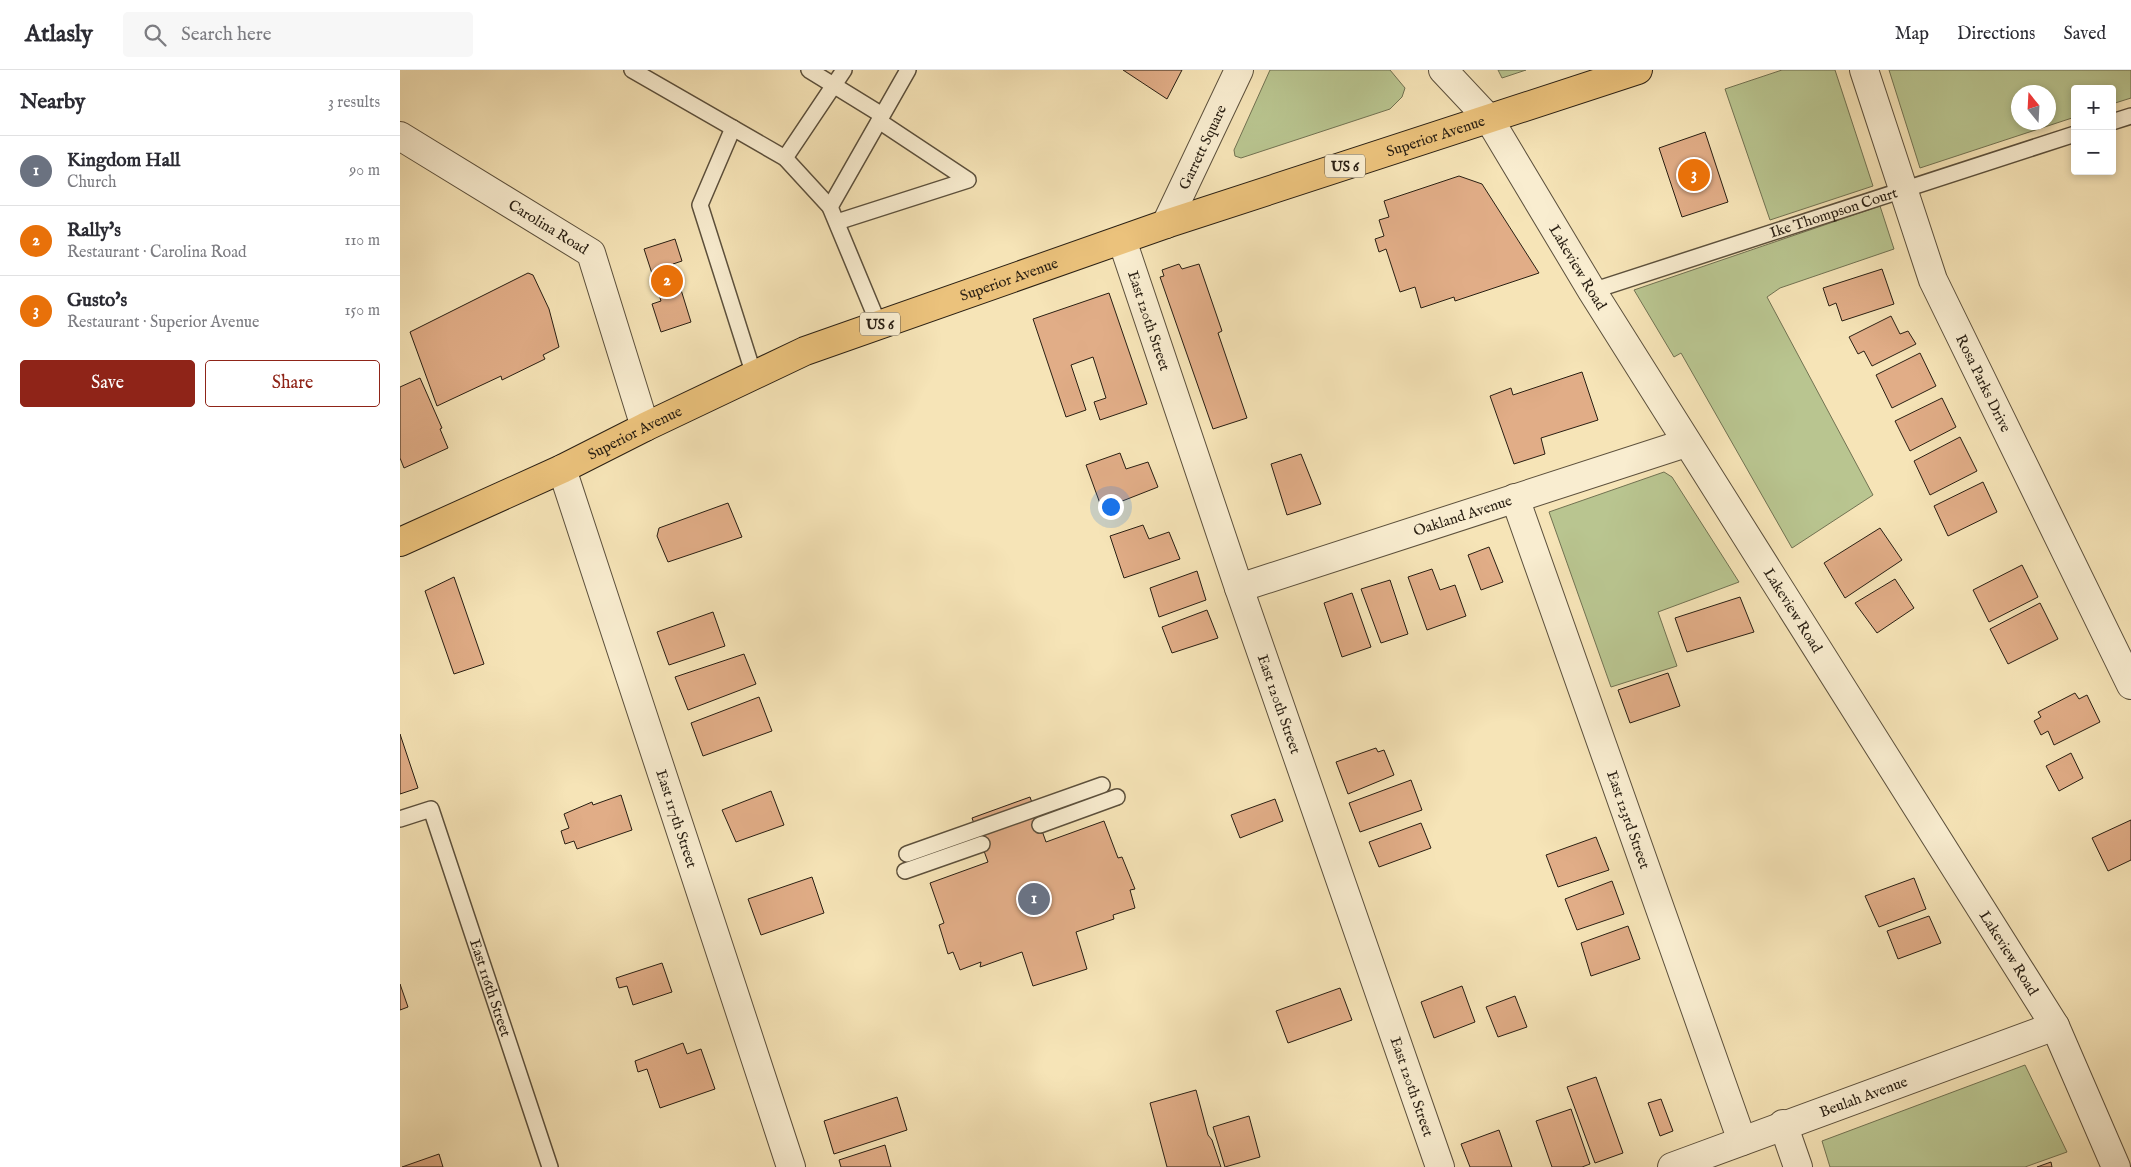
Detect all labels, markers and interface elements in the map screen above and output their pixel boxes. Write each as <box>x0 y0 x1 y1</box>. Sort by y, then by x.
search box <box>123 12 473 57</box>
text: Atlasly <box>25 19 93 50</box>
icon: search <box>141 21 169 49</box>
text: Search here <box>181 23 271 47</box>
text: Map <box>1895 23 1929 46</box>
text: Directions <box>1957 23 2035 46</box>
text: Saved <box>2063 23 2106 46</box>
north arrow <box>2011 85 2056 130</box>
map controls <box>2071 85 2116 175</box>
button: + <box>2071 85 2116 130</box>
text: Nearby <box>20 89 85 116</box>
text: 3 results <box>328 93 380 113</box>
street label: Garrett Square <box>1175 102 1231 193</box>
street label: Superior Avenue <box>1384 112 1488 162</box>
button: − <box>2071 130 2116 175</box>
text: Kingdom Hall <box>67 149 180 173</box>
road number: US 6 <box>1325 154 1365 178</box>
pin: 3 <box>1678 156 1710 194</box>
text: 1 <box>33 161 39 181</box>
text: 90 m <box>349 161 380 181</box>
text: Church <box>67 173 116 193</box>
street label: Ike Thompson Court <box>1767 183 1900 243</box>
street label: Carolina Road <box>505 196 593 260</box>
text: Rally's <box>67 219 121 243</box>
street label: Lakeview Road <box>1544 221 1611 315</box>
text: 2 <box>32 231 40 251</box>
text: 110 m <box>344 231 380 251</box>
text: Restaurant · Carolina Road <box>67 243 247 263</box>
street label: Superior Avenue <box>957 254 1061 306</box>
pin: 2 <box>651 262 683 300</box>
street label: East 120th Street <box>1123 268 1174 373</box>
text: Gusto's <box>67 289 127 313</box>
text: 3 <box>33 301 39 321</box>
text: 150 m <box>345 301 380 321</box>
road number: US 6 <box>860 312 900 336</box>
text: Restaurant · Superior Avenue <box>67 313 259 333</box>
street label: Rosa Parks Drive <box>1951 331 2015 436</box>
button: Save <box>20 360 195 407</box>
button: Share <box>205 360 380 407</box>
street label: Superior Avenue <box>585 402 685 464</box>
street label: Oakland Avenue <box>1411 491 1515 541</box>
your location <box>1098 494 1124 520</box>
street label: Lakeview Road <box>1759 565 1827 657</box>
street label: East 120th Street <box>1253 652 1305 757</box>
street label: East 117th Street <box>651 767 701 871</box>
street label: East 123rd Street <box>1602 768 1654 871</box>
pin: 1 <box>1018 880 1050 918</box>
street label: Lakeview Road <box>1975 907 2043 1000</box>
street label: East 116th Street <box>465 937 515 1039</box>
street label: East 120th Street <box>1386 1034 1438 1139</box>
street label: Beulah Avenue <box>1817 1072 1910 1122</box>

